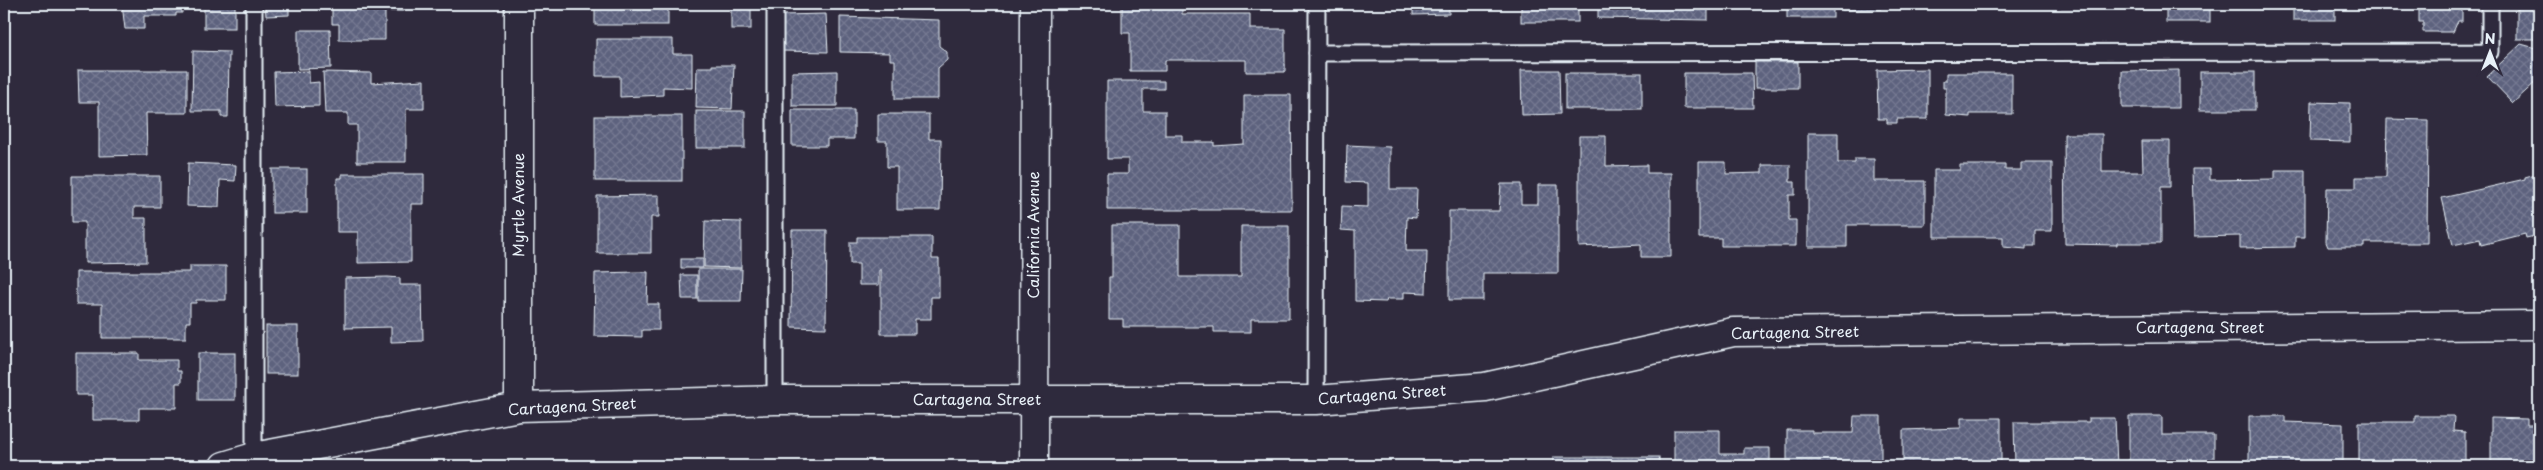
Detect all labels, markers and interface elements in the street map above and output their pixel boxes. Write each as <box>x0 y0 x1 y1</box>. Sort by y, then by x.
north arrow <box>2466 28 2516 78</box>
text: N <box>2484 28 2496 49</box>
street label: Myrtle Avenue <box>506 153 529 257</box>
street label: California Avenue <box>1021 171 1044 299</box>
street label: Cartagena Street <box>2136 315 2264 338</box>
street label: Cartagena Street <box>1731 319 1859 344</box>
street label: Cartagena Street <box>1317 378 1447 409</box>
street label: Cartagena Street <box>913 387 1041 410</box>
street label: Cartagena Street <box>507 391 637 420</box>

